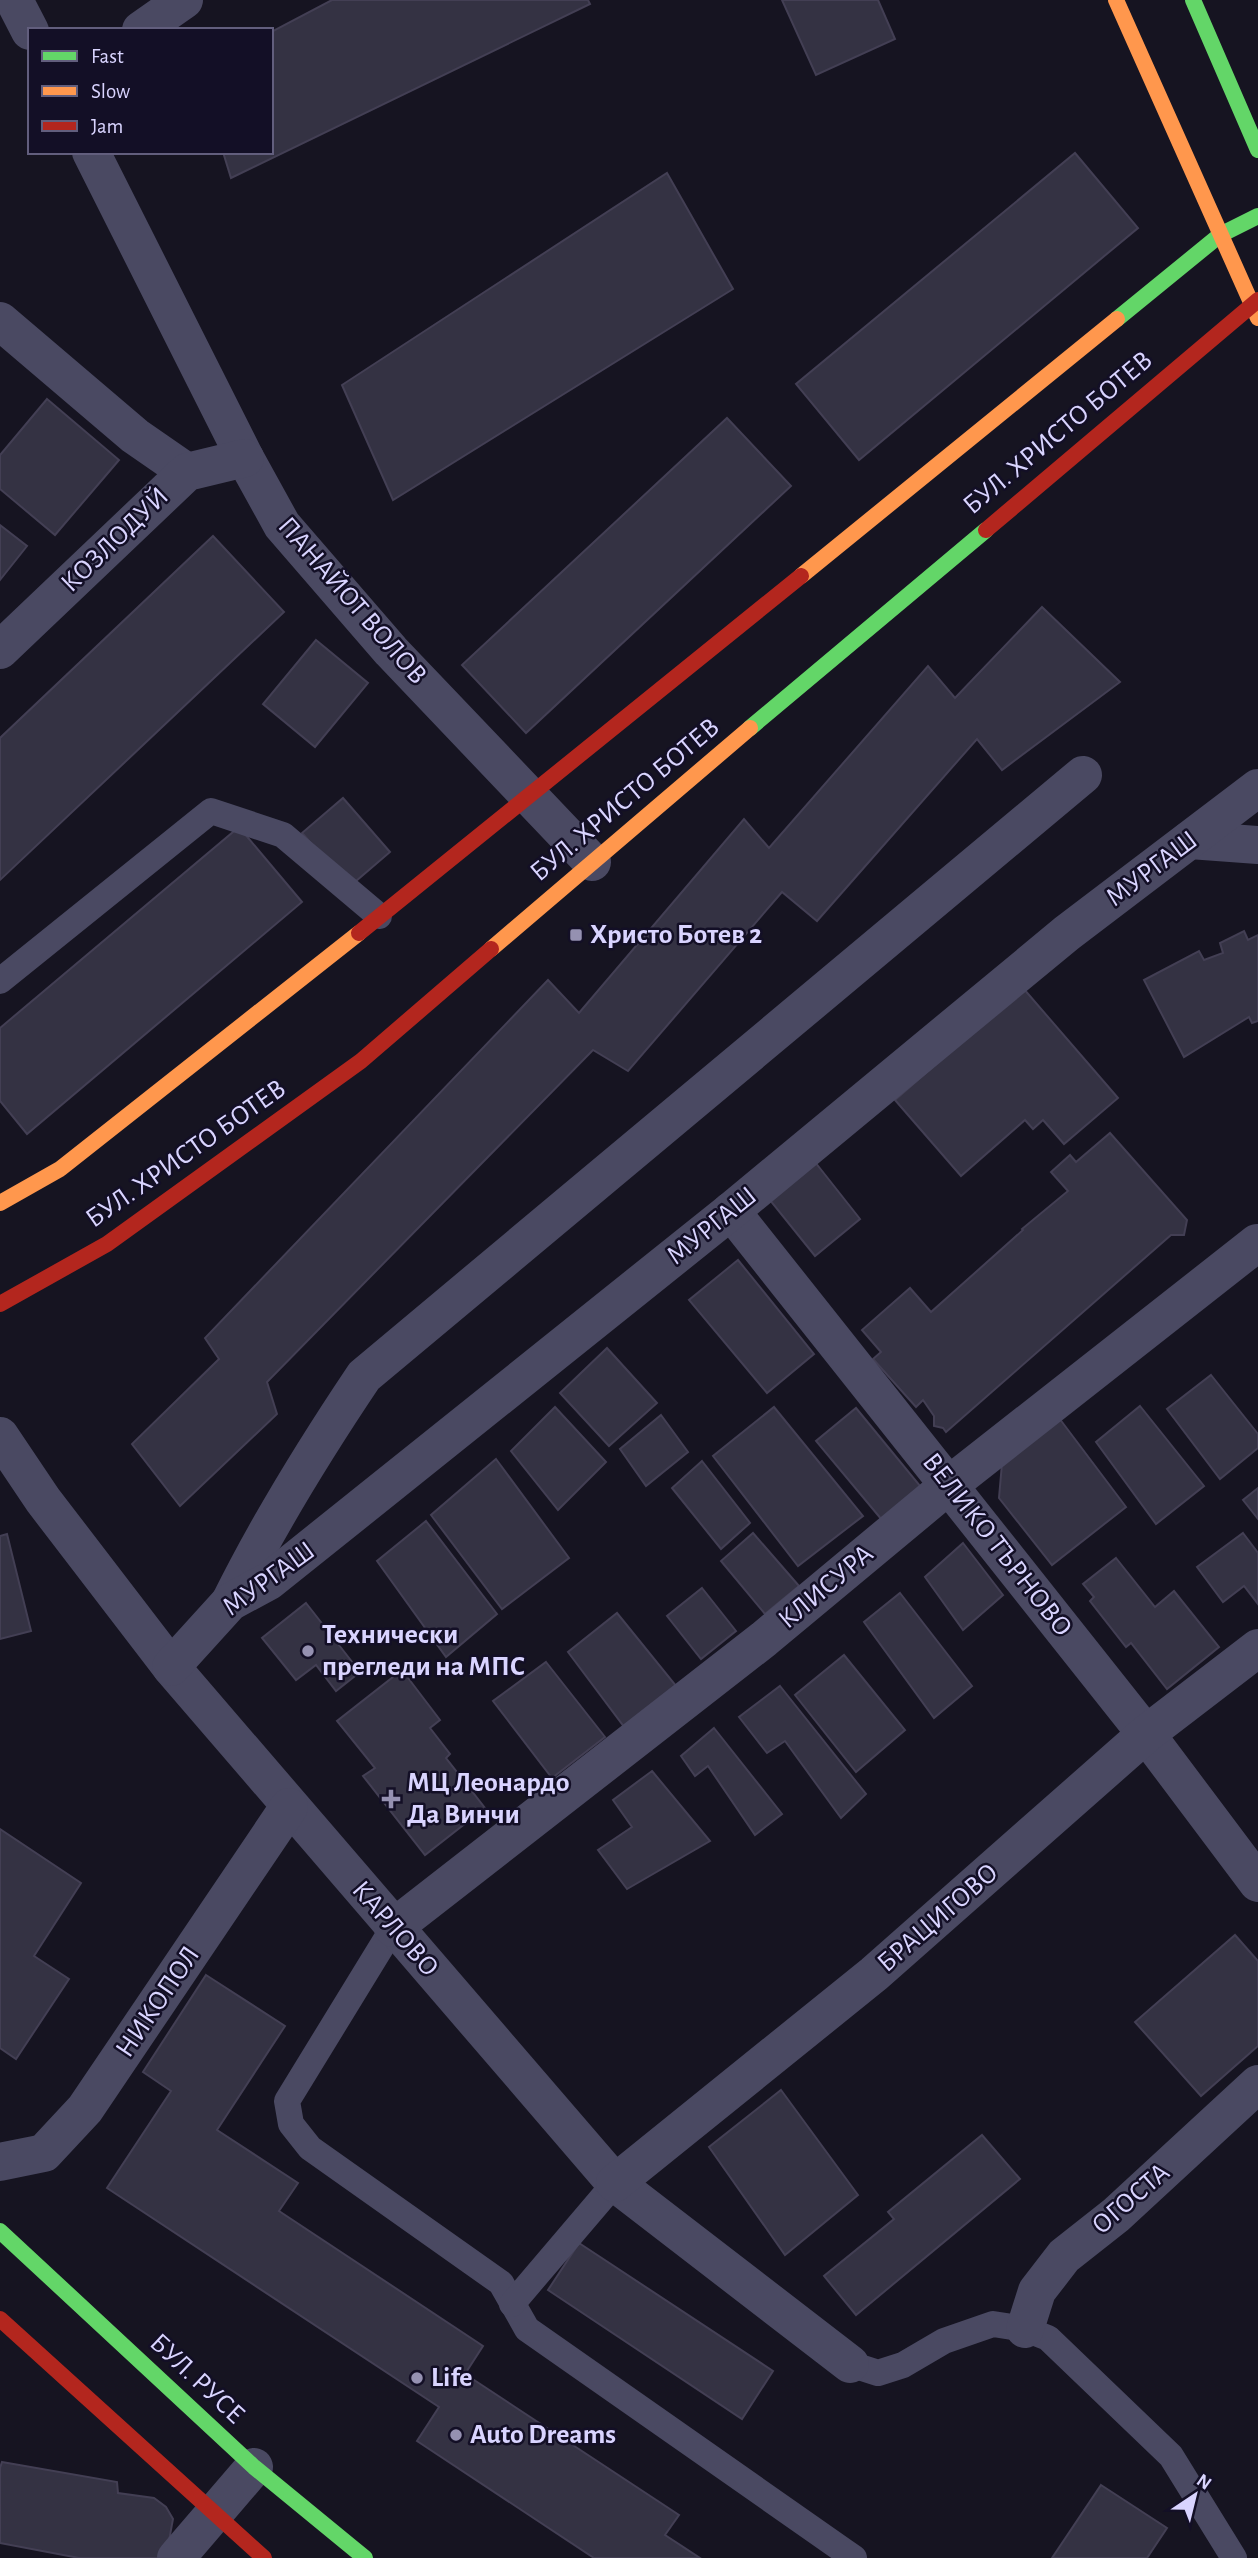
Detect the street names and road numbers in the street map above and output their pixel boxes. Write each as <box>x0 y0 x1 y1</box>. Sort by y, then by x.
street label: БУЛ. ХРИСТО БОТЕВ <box>958 346 1158 520</box>
street label: КОЗЛОДУЙ <box>55 482 174 598</box>
street label: ПАНАЙОТ ВОЛОВ <box>272 511 433 690</box>
street label: БУЛ. ХРИСТО БОТЕВ <box>525 713 725 887</box>
street label: МУРГАШ <box>1101 826 1203 912</box>
street label: БУЛ. ХРИСТО БОТЕВ <box>81 1074 291 1234</box>
street label: МУРГАШ <box>662 1182 762 1270</box>
street label: ВЕЛИКО ТЪРНОВО <box>917 1448 1077 1642</box>
street label: МУРГАШ <box>218 1536 320 1622</box>
street label: КЛИСУРА <box>773 1540 879 1634</box>
street label: БРАЦИГОВО <box>872 1858 1004 1978</box>
street label: КАРЛОВО <box>346 1876 444 1982</box>
street label: НИКОПОЛ <box>111 1941 205 2063</box>
street label: ОГОСТА <box>1087 2158 1175 2240</box>
street label: БУЛ. РУСЕ <box>144 2328 250 2430</box>

